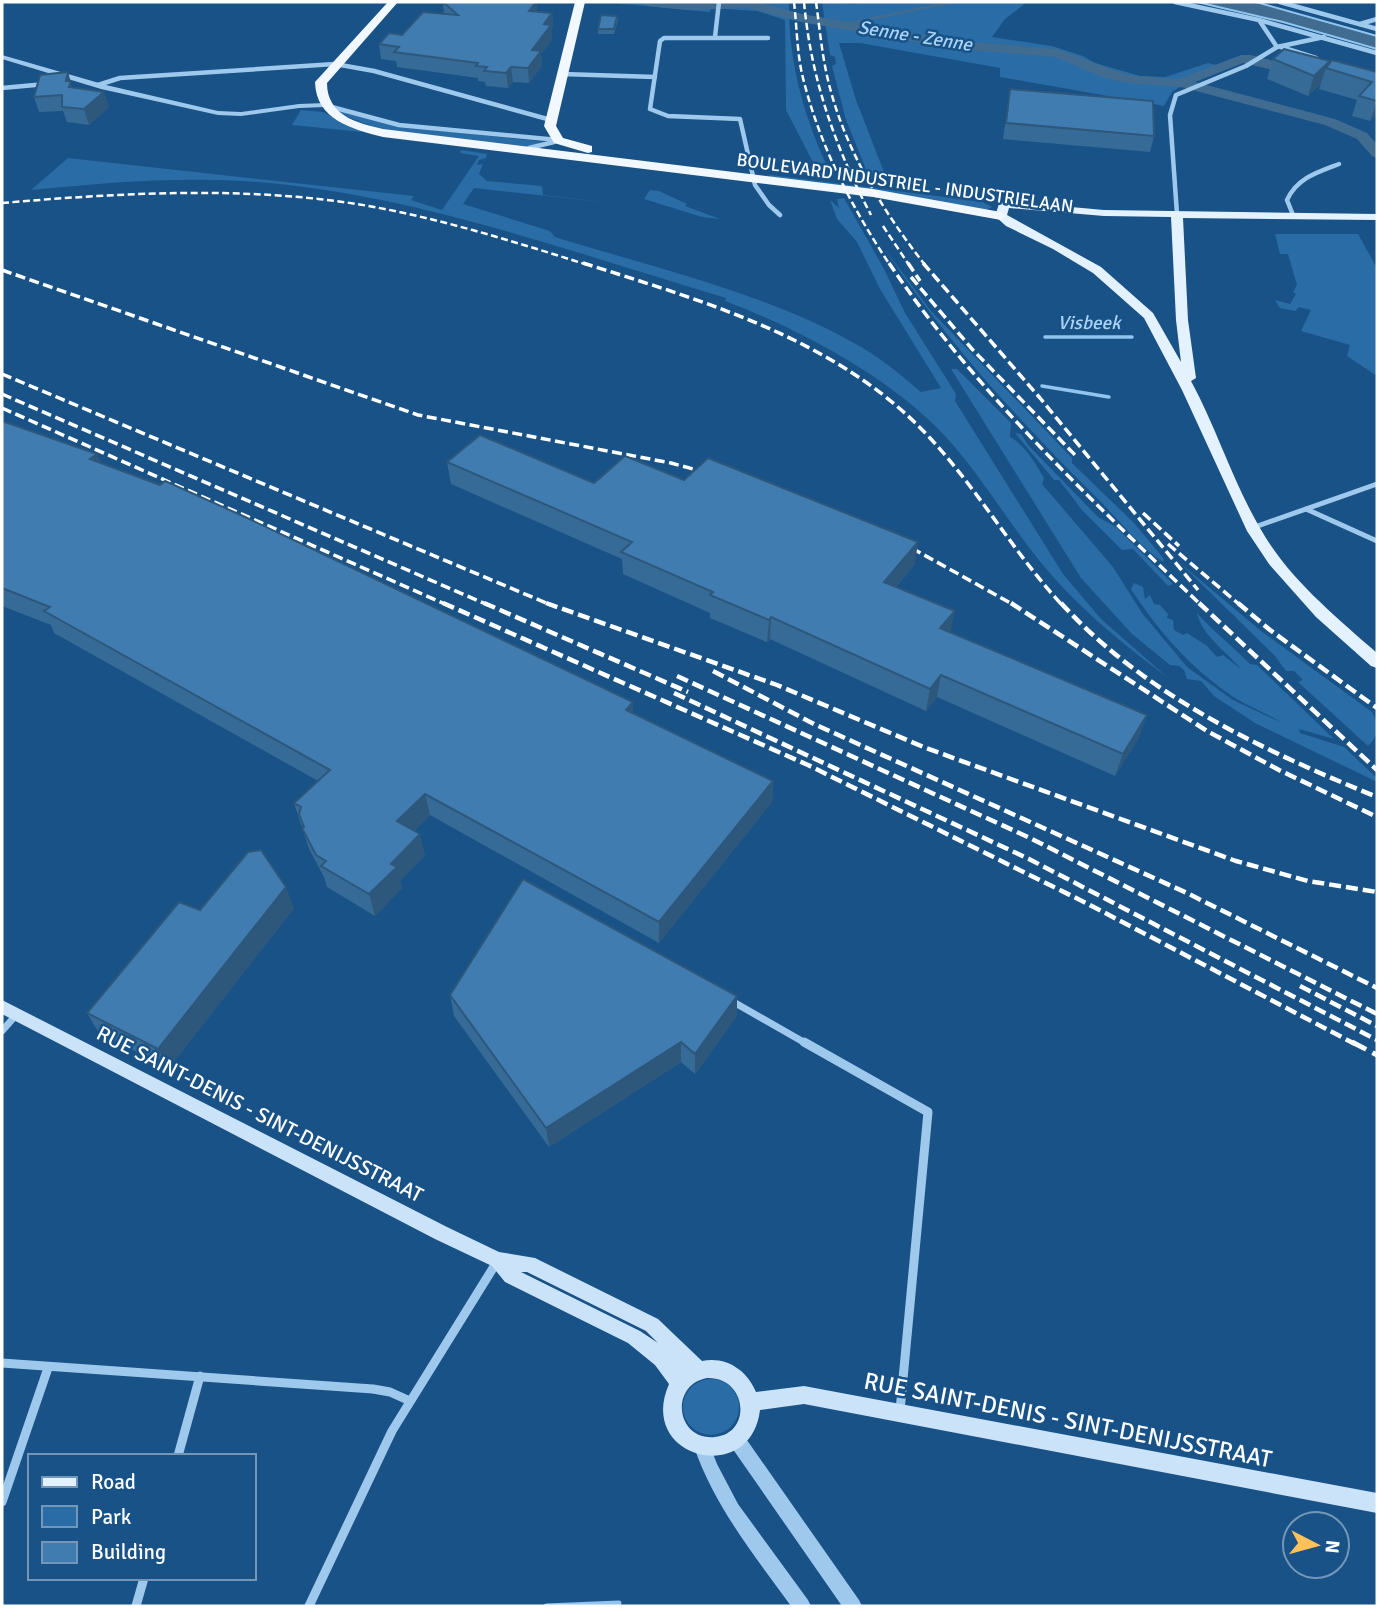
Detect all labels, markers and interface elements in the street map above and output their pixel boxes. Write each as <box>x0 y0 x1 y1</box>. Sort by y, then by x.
water label: Senne - Zenne <box>856 15 975 57</box>
street label: BOULEVARD INDUSTRIEL - INDUSTRIELAAN <box>735 148 1075 218</box>
water label: Visbeek <box>1058 311 1122 335</box>
street label: RUE SAINT-DENIS - SINT-DENIJSSTRAAT <box>92 1020 428 1208</box>
street label: RUE SAINT-DENIS - SINT-DENIJSSTRAAT <box>861 1366 1275 1474</box>
legend <box>28 1454 256 1580</box>
text: Road <box>91 1469 136 1495</box>
text: Park <box>91 1504 132 1530</box>
north arrow <box>1281 1510 1351 1580</box>
text: Building <box>91 1539 166 1565</box>
text: N <box>1319 1539 1345 1554</box>

